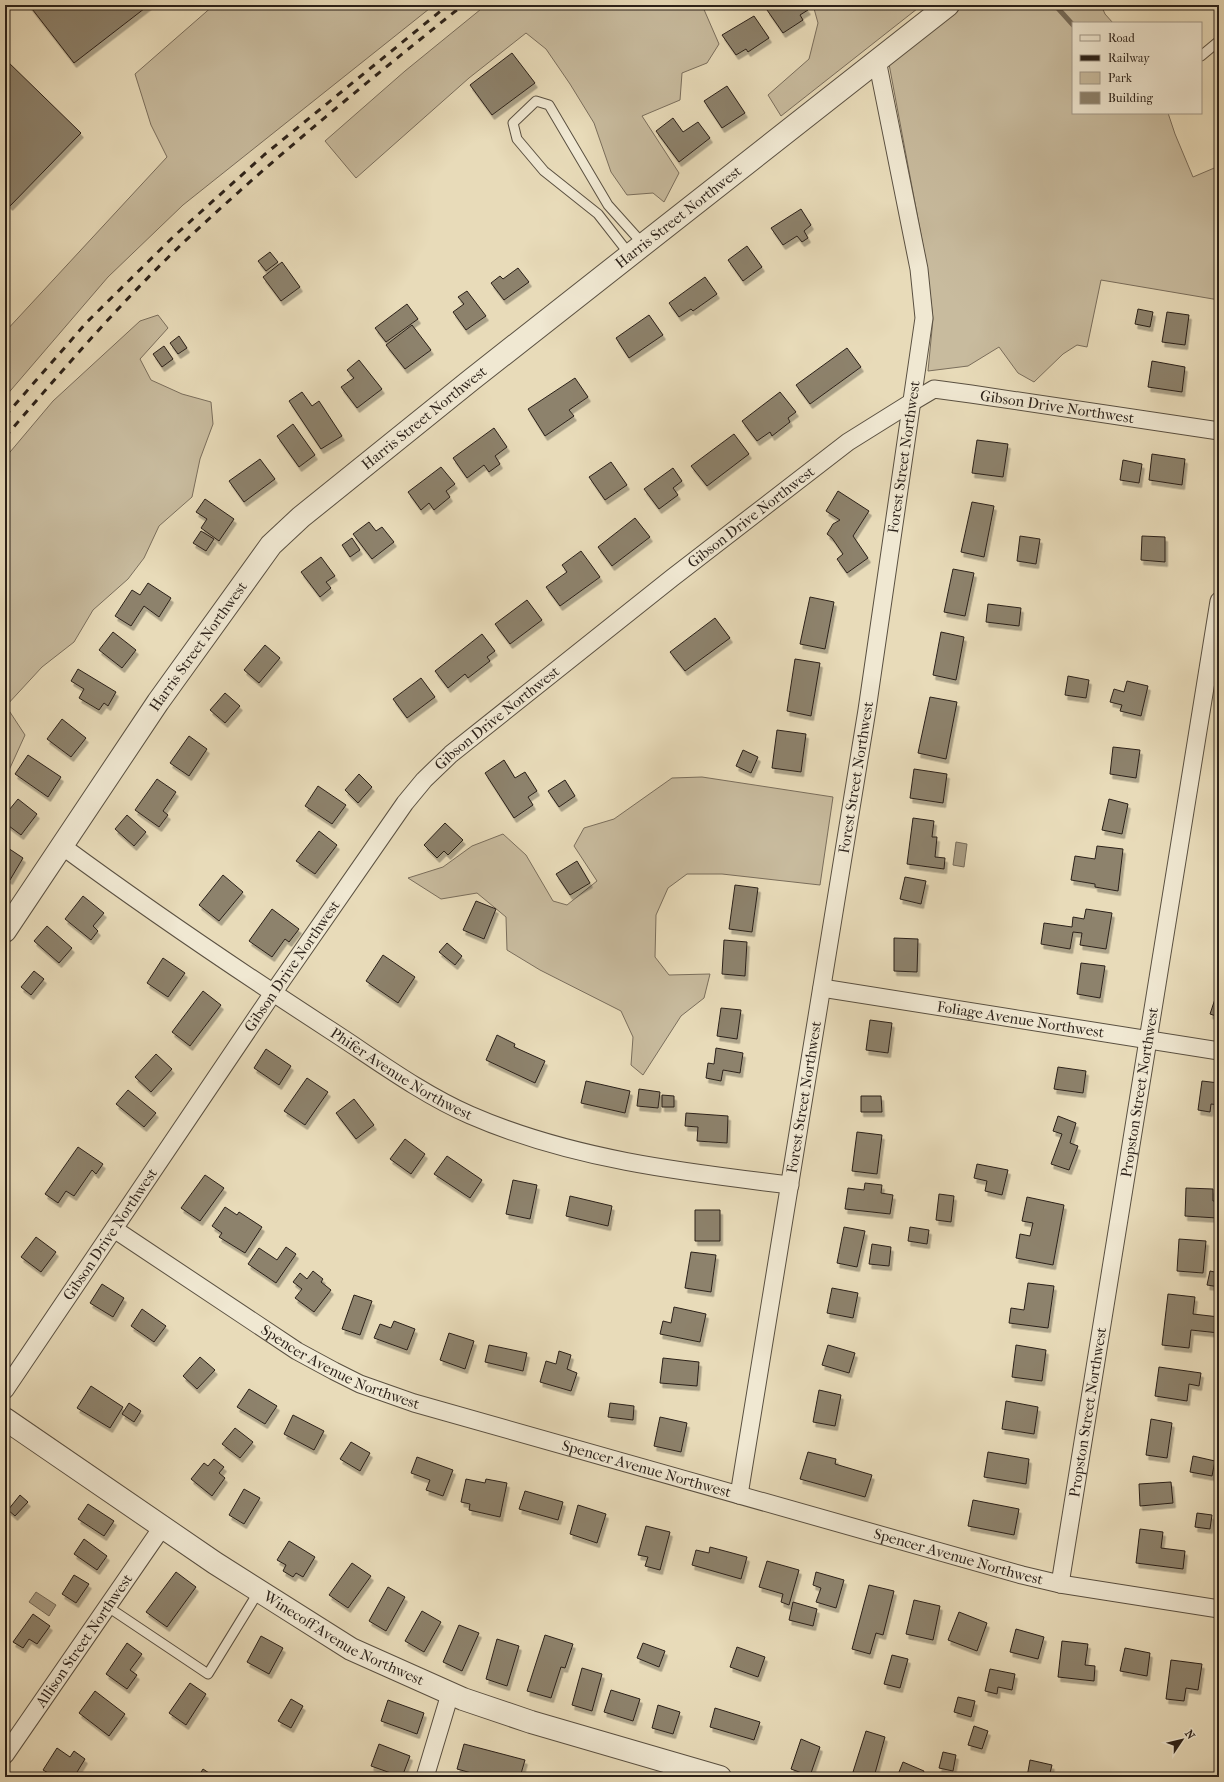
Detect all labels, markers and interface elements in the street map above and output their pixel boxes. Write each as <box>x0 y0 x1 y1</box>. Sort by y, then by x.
legend <box>1072 22 1202 114</box>
text: Road <box>1108 31 1135 45</box>
text: Railway <box>1108 51 1150 65</box>
text: Park <box>1108 71 1133 85</box>
text: Building <box>1108 91 1153 105</box>
street label: Harris Street Northwest <box>612 161 746 272</box>
street label: Harris Street Northwest <box>358 362 491 474</box>
street label: Forest Street Northwest <box>884 379 924 535</box>
street label: Gibson Drive Northwest <box>979 386 1136 427</box>
street label: Gibson Drive Northwest <box>684 462 819 572</box>
street label: Harris Street Northwest <box>145 577 251 715</box>
street label: Gibson Drive Northwest <box>431 662 564 774</box>
street label: Forest Street Northwest <box>835 700 877 855</box>
street label: Gibson Drive Northwest <box>241 896 344 1035</box>
street label: Foliage Avenue Northwest <box>936 997 1106 1042</box>
street label: Propston Street Northwest <box>1117 1005 1162 1179</box>
street label: Forest Street Northwest <box>783 1019 825 1175</box>
street label: Phifer Avenue Northwest <box>327 1024 476 1124</box>
street label: Gibson Drive Northwest <box>59 1164 162 1304</box>
street label: Spencer Avenue Northwest <box>258 1321 422 1413</box>
street label: Propston Street Northwest <box>1065 1325 1111 1499</box>
street label: Spencer Avenue Northwest <box>560 1436 734 1501</box>
street label: Spencer Avenue Northwest <box>872 1525 1045 1589</box>
street label: Allison Street Northwest <box>31 1570 137 1712</box>
street label: Winecoff Avenue Northwest <box>259 1586 427 1690</box>
north arrow <box>1162 1720 1202 1760</box>
text: N <box>1182 1727 1198 1742</box>

